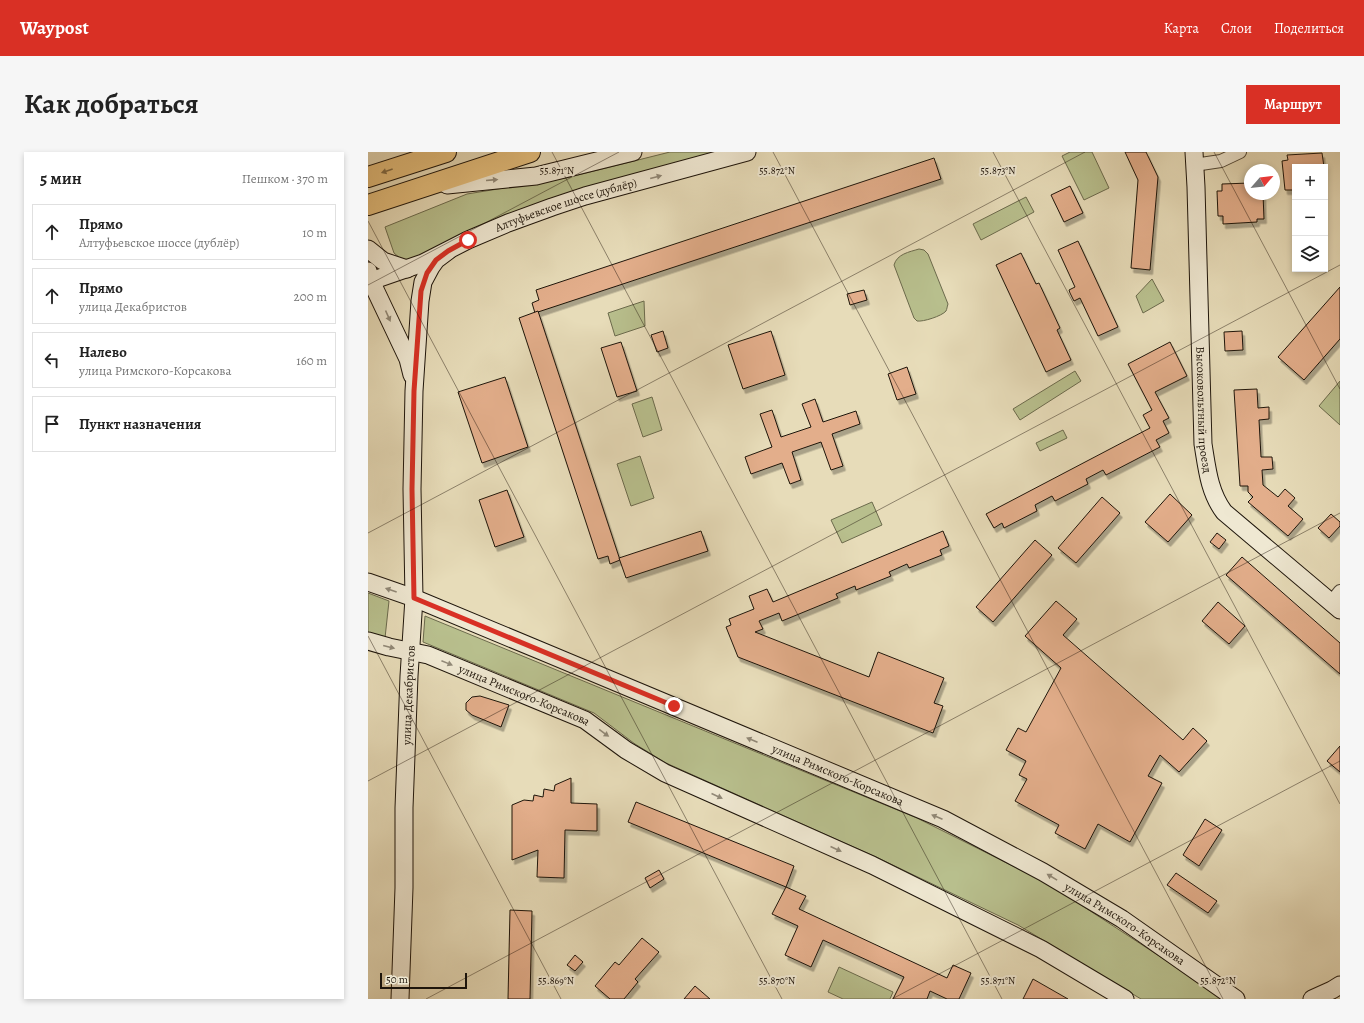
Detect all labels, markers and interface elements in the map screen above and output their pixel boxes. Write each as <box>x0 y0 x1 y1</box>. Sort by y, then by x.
text: Waypost <box>20 15 89 41</box>
text: Карта <box>1164 19 1199 38</box>
text: Слои <box>1221 19 1252 38</box>
text: Поделиться <box>1274 19 1344 38</box>
text: Как добраться <box>24 85 199 123</box>
button: Маршрут <box>1246 85 1340 124</box>
text: 55.871°N <box>540 164 574 177</box>
text: 55.872°N <box>759 164 795 177</box>
text: 55.873°N <box>980 164 1016 177</box>
north arrow <box>1244 164 1280 200</box>
map controls <box>1292 164 1328 272</box>
button: + <box>1292 164 1328 200</box>
text: 5 мин <box>40 167 82 190</box>
one-way arrow <box>381 168 393 174</box>
text: Пешком · 370 m <box>242 170 328 187</box>
street label: Алтуфьевское шоссе (дублёр) <box>492 174 639 236</box>
one-way arrow <box>650 174 662 180</box>
one-way arrow <box>486 177 498 184</box>
button: − <box>1292 200 1328 236</box>
text: Прямо <box>79 214 123 234</box>
icon: ahead <box>41 221 63 243</box>
text: 10 m <box>302 224 327 241</box>
route start <box>459 231 477 249</box>
text: Алтуфьевское шоссе (дублёр) <box>79 234 239 251</box>
button: layers <box>1292 236 1328 272</box>
text: Прямо <box>79 278 123 298</box>
icon: ahead <box>41 285 63 307</box>
text: 200 m <box>294 288 327 305</box>
text: улица Декабристов <box>79 298 187 315</box>
one-way arrow <box>385 310 391 321</box>
text: Налево <box>79 342 127 362</box>
street label: Высоковольтный проезд <box>1192 346 1216 474</box>
icon: left <box>41 349 63 371</box>
text: 160 m <box>296 352 327 369</box>
text: улица Римского-Корсакова <box>79 362 231 379</box>
icon: arrive <box>41 413 63 435</box>
text: Пункт назначения <box>79 414 201 434</box>
one-way arrow <box>384 587 396 593</box>
one-way arrow <box>383 644 395 650</box>
street label: улица Декабристов <box>398 645 419 746</box>
one-way arrow <box>442 660 453 666</box>
street label: улица Римского-Корсакова <box>455 660 594 730</box>
route end <box>665 697 683 715</box>
one-way arrow <box>599 729 609 737</box>
one-way arrow <box>746 736 758 742</box>
street label: улица Римского-Корсакова <box>769 740 906 810</box>
one-way arrow <box>711 793 723 799</box>
one-way arrow <box>931 814 943 820</box>
one-way arrow <box>830 846 841 852</box>
one-way arrow <box>1046 874 1058 881</box>
street label: улица Римского-Корсакова <box>1061 878 1189 969</box>
scale bar <box>380 971 467 990</box>
text: 50 m <box>386 972 408 987</box>
text: 55.869°N <box>538 974 574 987</box>
text: 55.870°N <box>759 974 795 987</box>
text: 55.871°N <box>981 974 1015 987</box>
text: 55.872°N <box>1200 974 1236 987</box>

